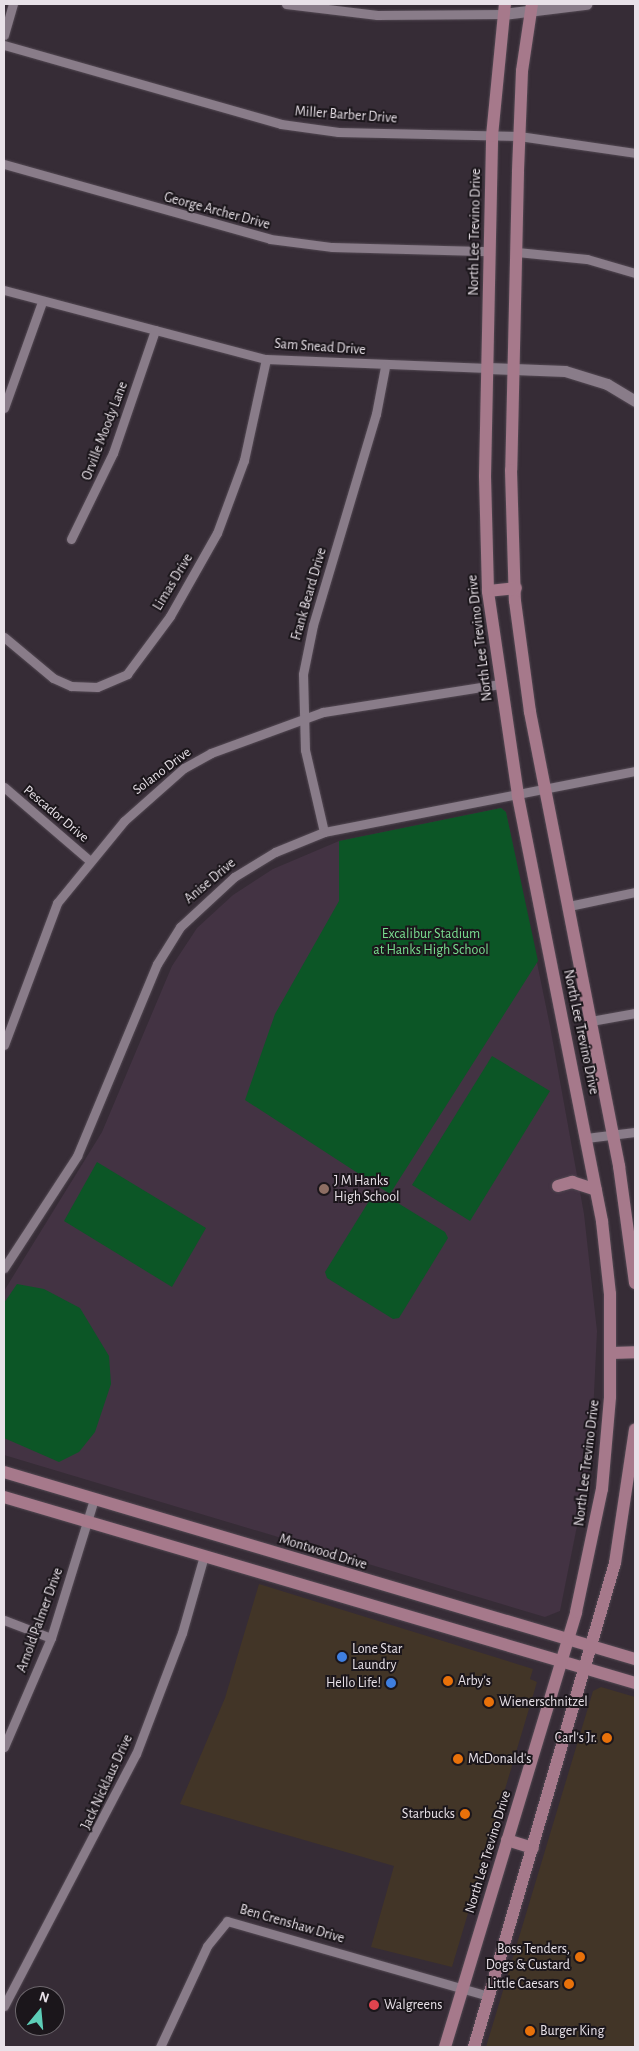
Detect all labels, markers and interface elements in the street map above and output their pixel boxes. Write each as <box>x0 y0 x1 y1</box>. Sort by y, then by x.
street label: Miller Barber Drive <box>294 103 398 127</box>
street label: North Lee Trevino Drive <box>465 168 485 296</box>
street label: George Archer Drive <box>162 189 272 233</box>
street label: Sam Snead Drive <box>274 335 366 359</box>
street label: Orville Moody Lane <box>78 379 132 483</box>
street label: Frank Beard Drive <box>288 546 330 642</box>
street label: Limas Drive <box>149 550 197 614</box>
street label: North Lee Trevino Drive <box>464 574 496 702</box>
street label: Solano Drive <box>130 744 194 798</box>
street label: Pescador Drive <box>20 782 92 846</box>
street label: Anise Drive <box>181 855 239 907</box>
park label: Excalibur Stadium at Hanks High School <box>373 926 489 959</box>
street label: North Lee Trevino Drive <box>560 968 602 1096</box>
place label: J M Hanks High School <box>334 1173 400 1206</box>
marker: J M Hanks High School <box>318 1183 330 1195</box>
street label: North Lee Trevino Drive <box>571 1399 603 1527</box>
street label: Montwood Drive <box>277 1531 369 1573</box>
street label: Arnold Palmer Drive <box>13 1565 67 1675</box>
place label: Lone Star Laundry <box>352 1641 402 1674</box>
marker: Lone Star Laundry <box>336 1651 348 1663</box>
place label: Arby's <box>458 1673 491 1689</box>
place label: Hello Life! <box>326 1675 381 1691</box>
marker: Arby's <box>442 1675 454 1687</box>
marker: Hello Life! <box>385 1677 397 1689</box>
place label: Wienerschnitzel <box>499 1694 588 1710</box>
marker: Wienerschnitzel <box>483 1696 495 1708</box>
place label: Carl's Jr. <box>555 1730 597 1746</box>
street label: Jack Nicklaus Drive <box>78 1732 136 1832</box>
marker: Carl's Jr. <box>601 1732 613 1744</box>
place label: McDonald's <box>468 1751 531 1767</box>
marker: McDonald's <box>452 1753 464 1765</box>
street label: North Lee Trevino Drive <box>461 1789 515 1915</box>
place label: Starbucks <box>402 1806 455 1822</box>
marker: Starbucks <box>459 1808 471 1820</box>
street label: Ben Crenshaw Drive <box>238 1901 346 1947</box>
place label: Boss Tenders, Dogs & Custard <box>486 1941 570 1974</box>
marker: Boss Tenders, Dogs & Custard <box>574 1951 586 1963</box>
place label: Little Caesars <box>487 1976 559 1992</box>
marker: Little Caesars <box>563 1978 575 1990</box>
north arrow <box>15 1986 65 2036</box>
text: N <box>37 1989 51 2006</box>
place label: Walgreens <box>384 1997 442 2013</box>
marker: Walgreens <box>368 1999 380 2011</box>
place label: Burger King <box>540 2023 604 2039</box>
marker: Burger King <box>524 2025 536 2037</box>

